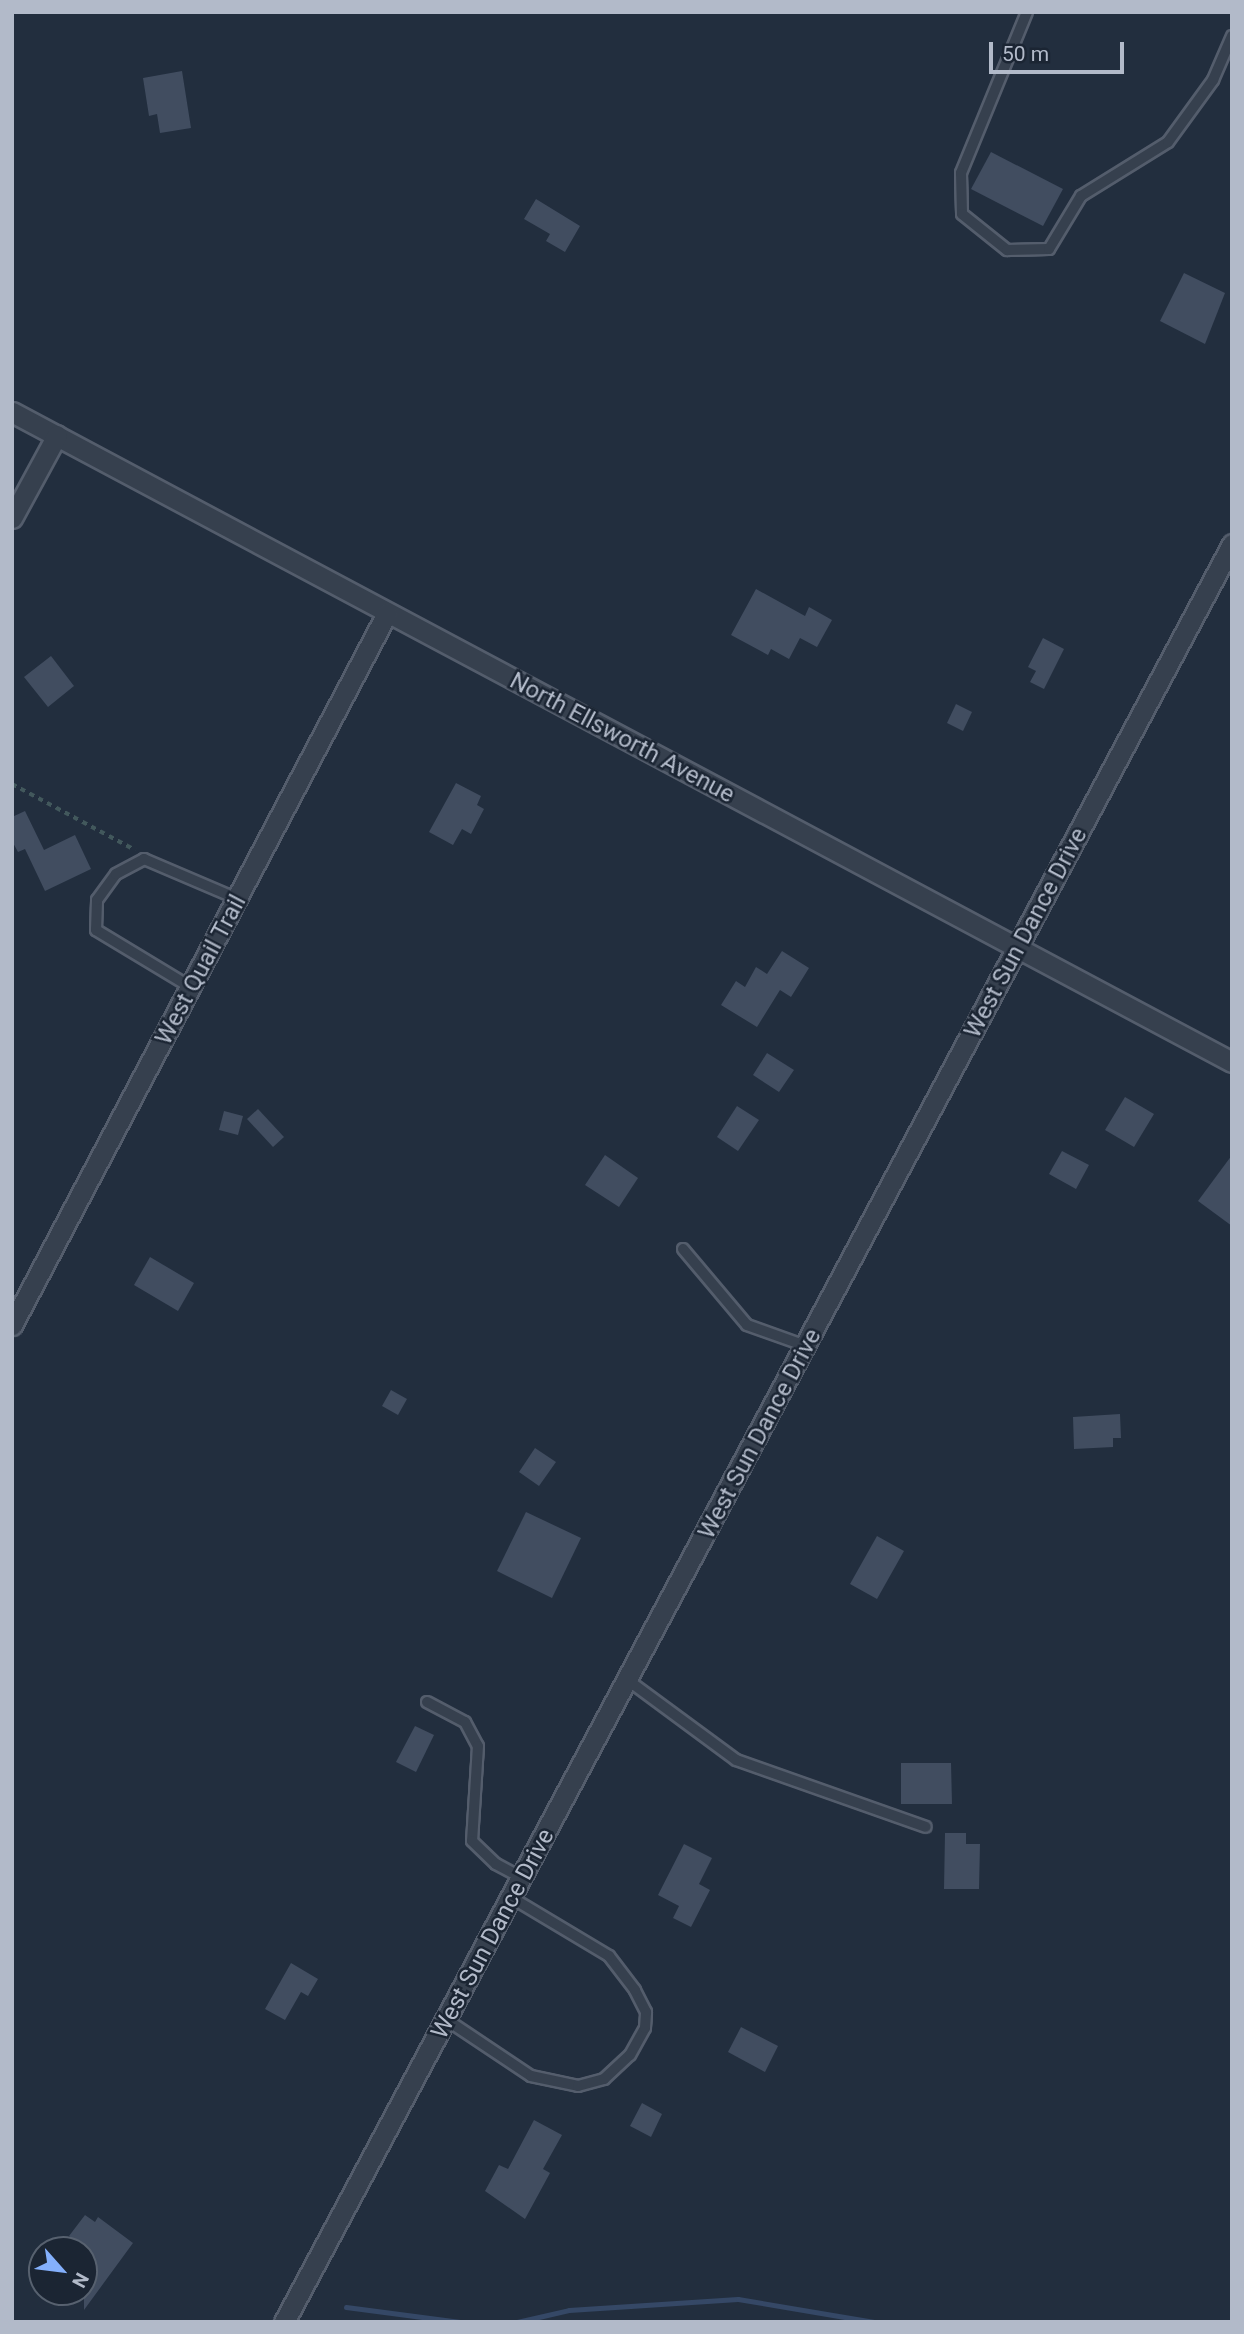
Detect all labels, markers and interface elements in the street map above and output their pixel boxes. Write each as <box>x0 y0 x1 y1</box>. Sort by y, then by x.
scale bar <box>992 28 1127 72</box>
text: 50 m <box>1002 42 1049 66</box>
street label: North Ellsworth Avenue <box>505 667 739 809</box>
street label: West Sun Dance Drive <box>958 823 1094 1043</box>
street label: West Quail Trail <box>149 890 253 1050</box>
street label: West Sun Dance Drive <box>692 1324 828 1544</box>
street label: West Sun Dance Drive <box>425 1824 561 2044</box>
north arrow <box>28 2236 98 2306</box>
text: N <box>67 2269 94 2291</box>

